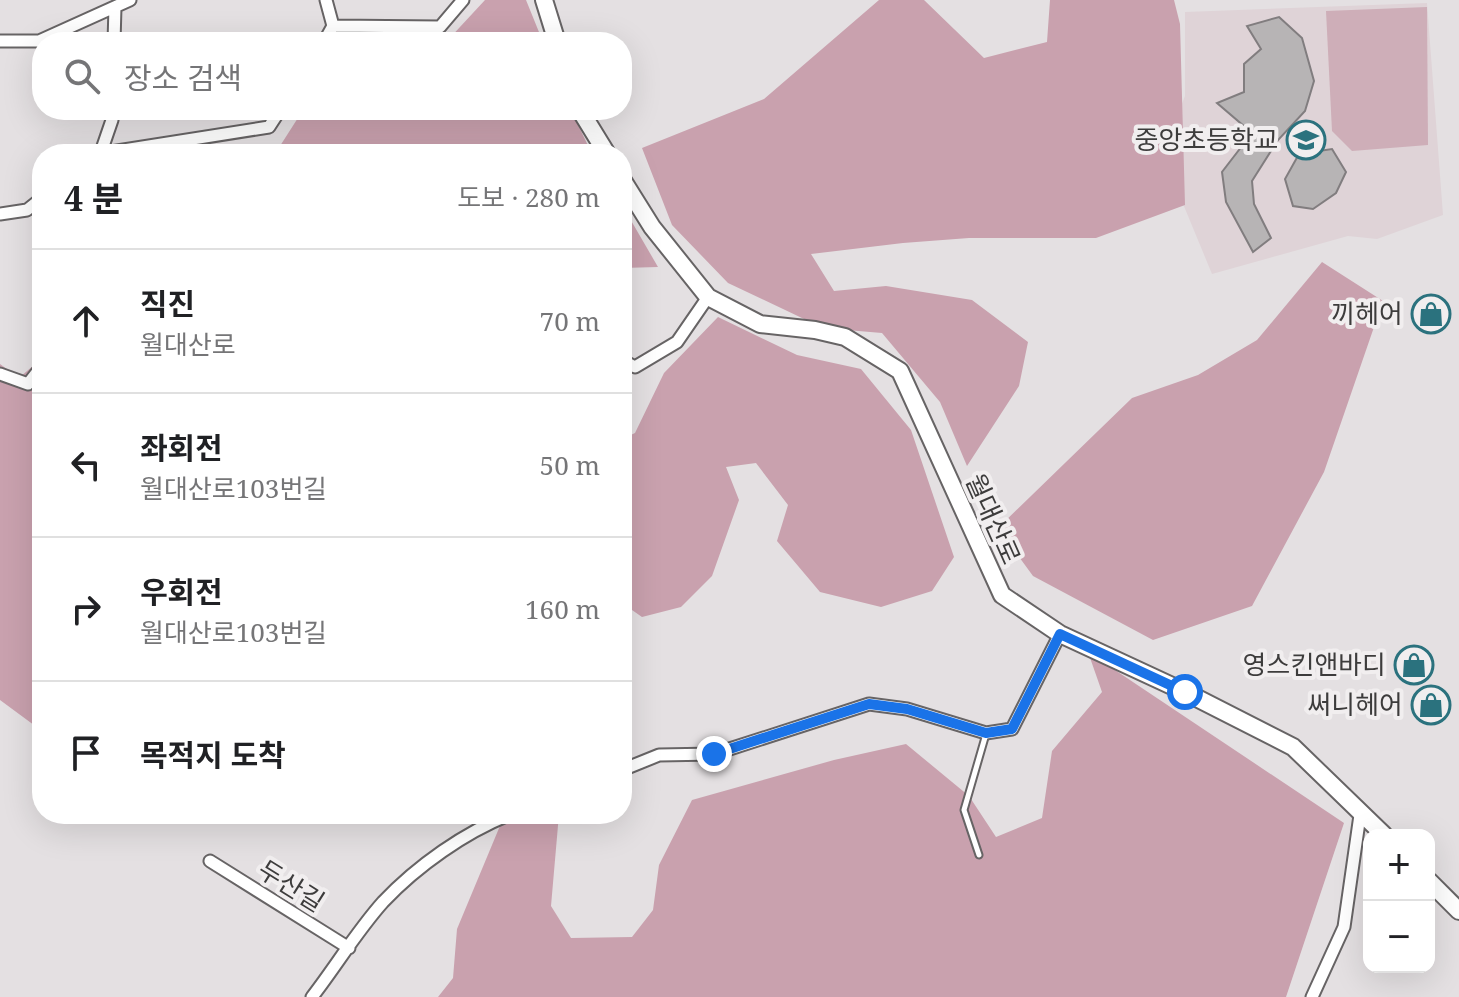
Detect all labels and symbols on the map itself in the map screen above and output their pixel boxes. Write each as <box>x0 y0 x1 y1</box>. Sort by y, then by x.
school or university icon: 중앙초등학교 <box>1285 119 1327 161</box>
place label: 중앙초등학교 <box>1134 121 1278 157</box>
shop icon: 끼헤어 <box>1410 293 1452 335</box>
place label: 끼헤어 <box>1331 295 1403 331</box>
street label: 월대산로 <box>958 468 1030 570</box>
shop icon: 영스킨앤바디 <box>1393 644 1435 686</box>
place label: 영스킨앤바디 <box>1242 646 1386 682</box>
route start <box>1167 674 1203 710</box>
shop icon: 써니헤어 <box>1410 684 1452 726</box>
place label: 써니헤어 <box>1307 686 1403 722</box>
route end <box>696 736 732 772</box>
street label: 두산길 <box>252 851 331 919</box>

